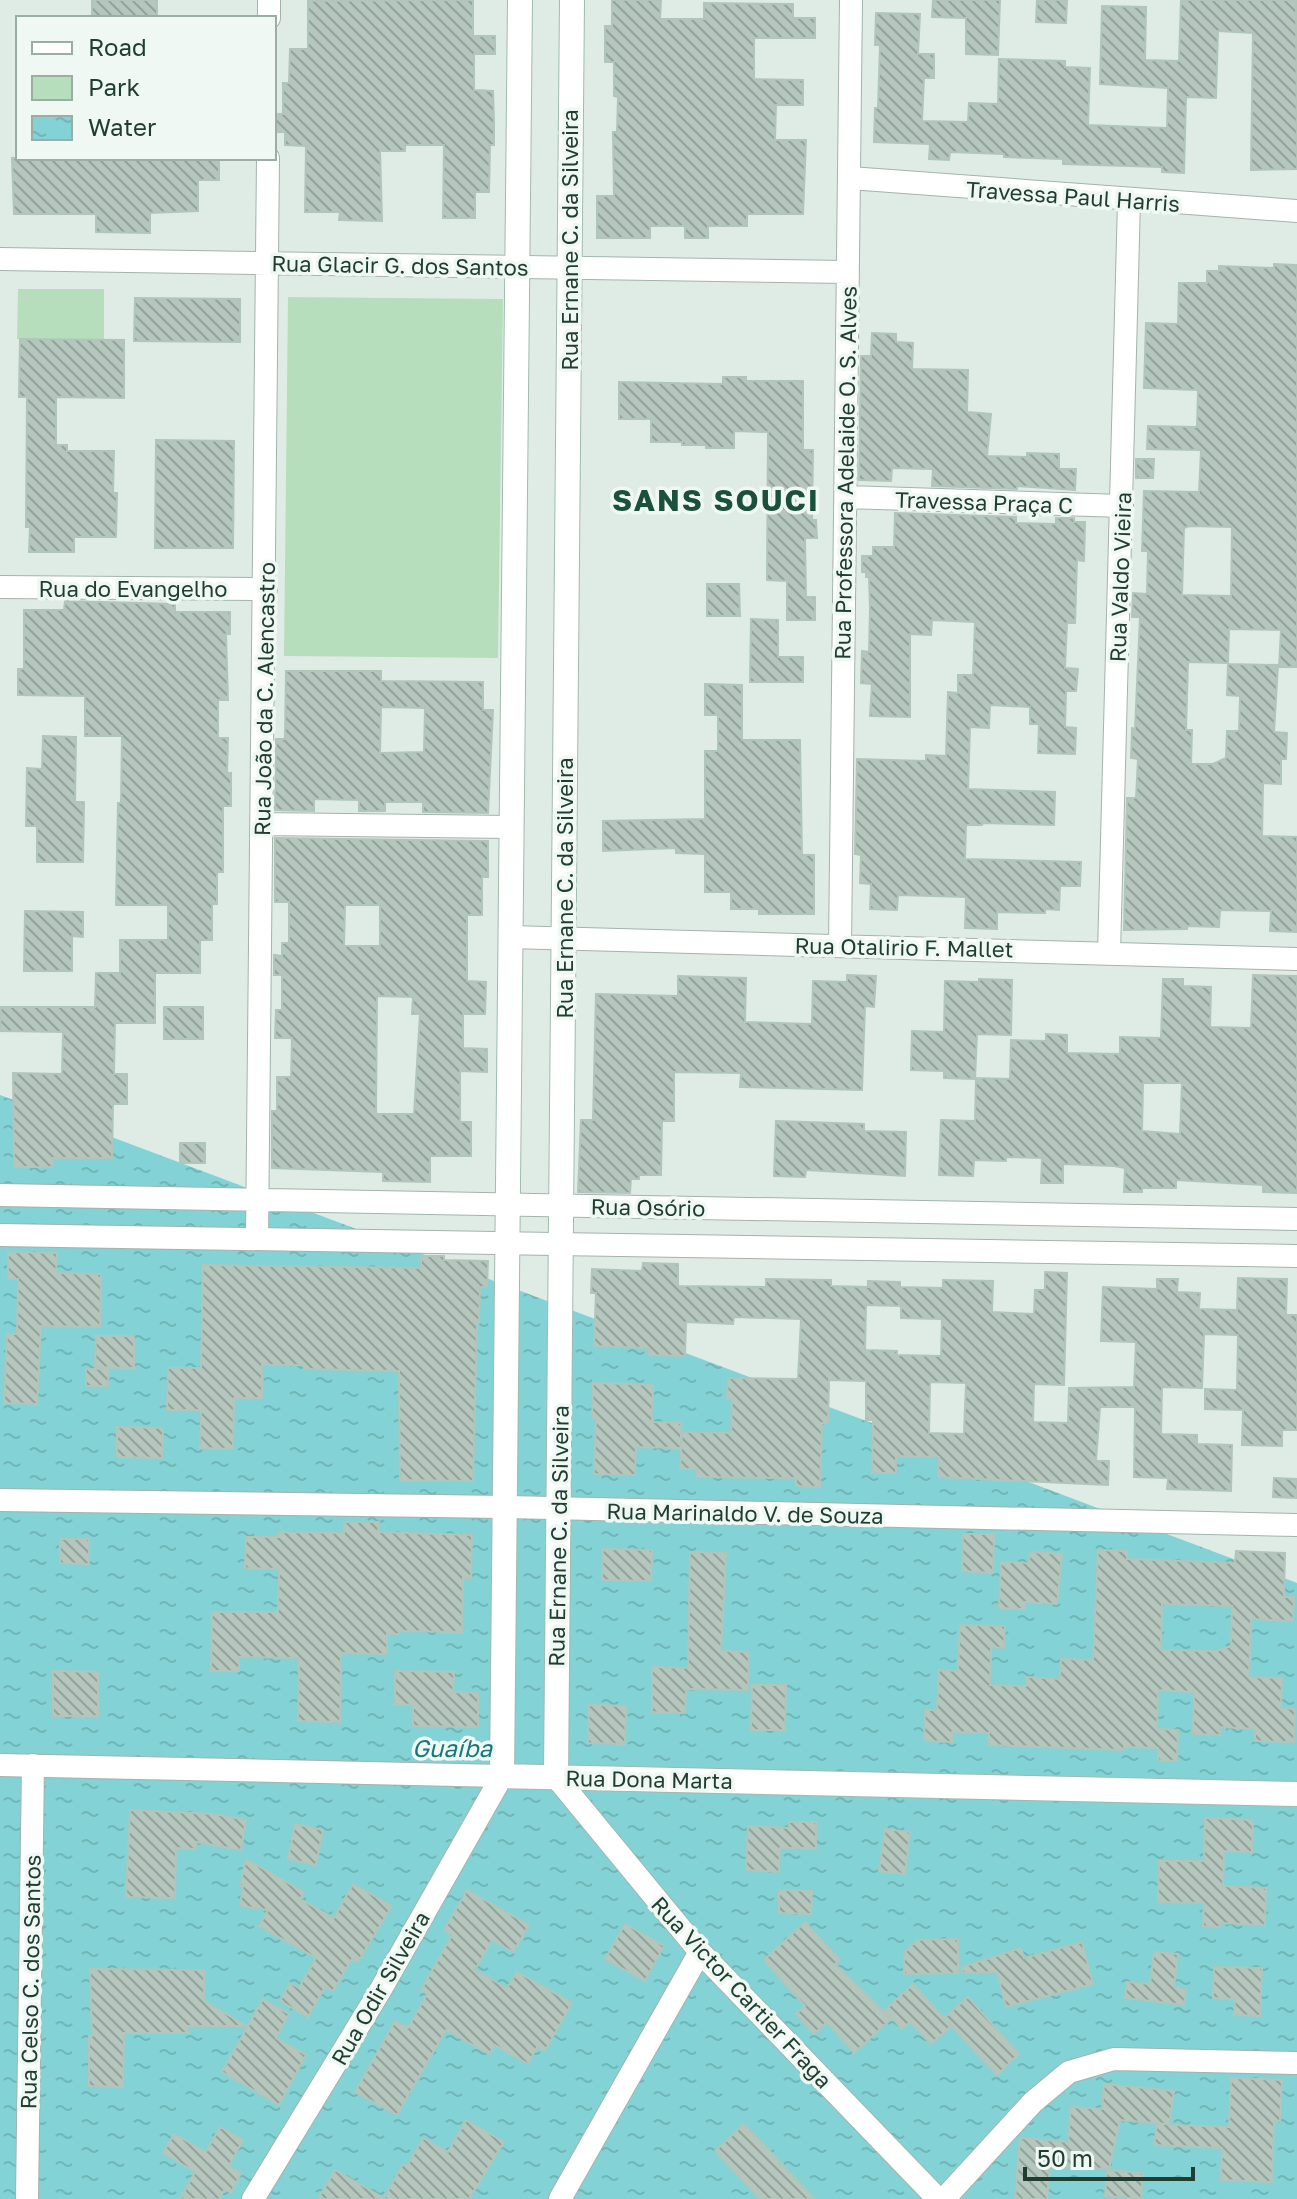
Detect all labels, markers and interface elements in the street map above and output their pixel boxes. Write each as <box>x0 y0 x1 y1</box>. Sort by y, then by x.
legend <box>16 16 276 160</box>
text: Road <box>88 32 147 61</box>
text: Park <box>88 72 140 101</box>
street label: Rua Ernane C. da Silveira <box>556 109 583 371</box>
text: Water <box>88 112 156 141</box>
street label: Travessa Paul Harris <box>965 175 1181 217</box>
street label: Rua Glacir G. dos Santos <box>271 249 529 281</box>
street label: Rua Professora Adelaide O. S. Alves <box>828 286 862 660</box>
district label: SANS SOUCI <box>612 482 820 518</box>
street label: Travessa Praça C <box>895 485 1073 519</box>
street label: Rua Valdo Vieira <box>1104 491 1136 663</box>
street label: Rua João da C. Alencastro <box>248 562 280 836</box>
street label: Rua do Evangelho <box>39 575 227 602</box>
street label: Rua Ernane C. da Silveira <box>551 757 578 1019</box>
street label: Rua Otalirio F. Mallet <box>794 932 1014 962</box>
street label: Rua Osório <box>590 1193 706 1221</box>
street label: Rua Ernane C. da Silveira <box>542 1405 574 1667</box>
street label: Rua Marinaldo V. de Souza <box>606 1497 884 1529</box>
water label: Guaíba <box>412 1733 494 1762</box>
street label: Rua Dona Marta <box>565 1764 733 1794</box>
street label: Rua Celso C. dos Santos <box>14 1854 46 2110</box>
street label: Rua Victor Cartier Fraga <box>646 1891 838 2093</box>
street label: Rua Odir Silveira <box>325 1906 435 2070</box>
scale bar <box>1025 2131 1193 2181</box>
text: 50 m <box>1037 2143 1093 2172</box>

